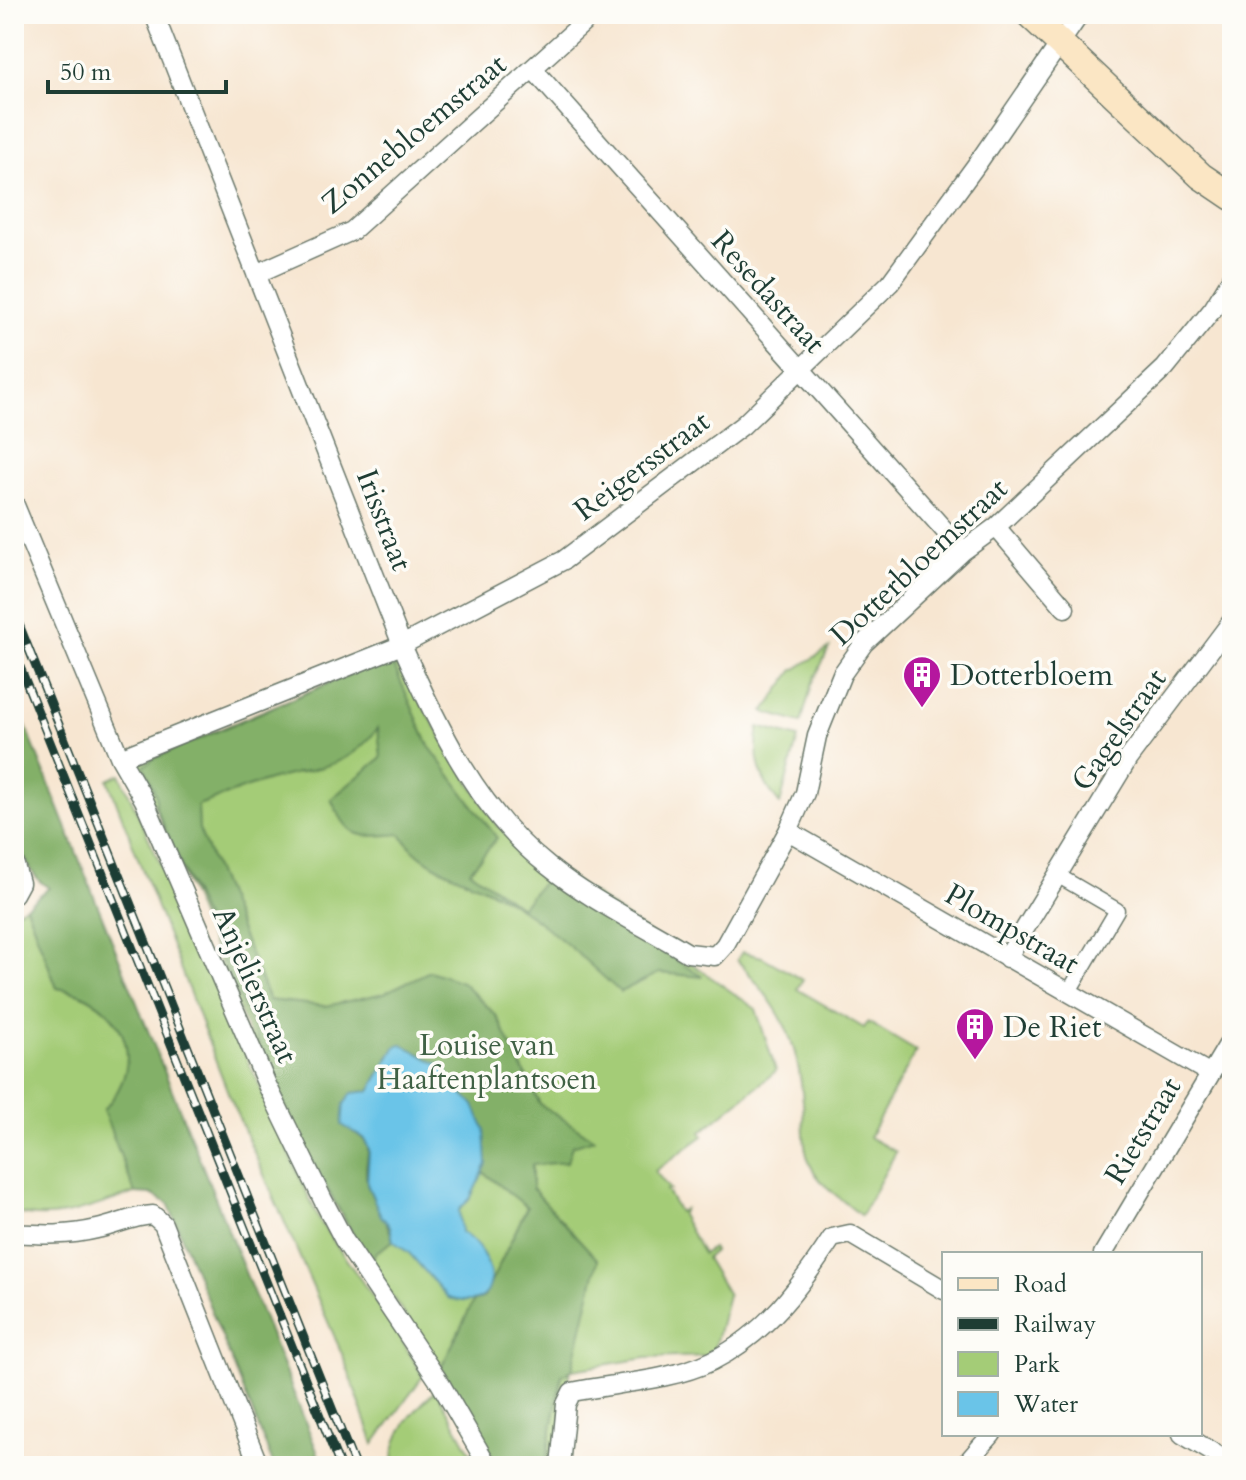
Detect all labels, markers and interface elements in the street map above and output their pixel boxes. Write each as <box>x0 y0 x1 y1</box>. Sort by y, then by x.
scale bar <box>48 44 226 94</box>
street label: Zonnebloemstraat <box>313 44 516 224</box>
text: 50 m <box>60 56 112 89</box>
street label: Resedastraat <box>702 221 835 363</box>
street label: Reigersstraat <box>566 401 719 531</box>
street label: Irisstraat <box>346 463 422 577</box>
street label: Dotterbloemstraat <box>821 469 1017 655</box>
building icon: Dotterbloem <box>901 654 943 709</box>
place label: Dotterbloem <box>950 655 1114 696</box>
street label: Gagelstraat <box>1062 660 1176 799</box>
street label: Plompstraat <box>937 874 1087 984</box>
street label: Anjelierstraat <box>202 900 308 1070</box>
building icon: De Riet <box>954 1006 996 1061</box>
place label: De Riet <box>1003 1007 1102 1048</box>
park label: Louise van Haaftenplantsoen <box>377 1025 597 1100</box>
street label: Rietstraat <box>1095 1069 1191 1192</box>
legend <box>942 1252 1202 1436</box>
text: Road <box>1014 1268 1067 1301</box>
text: Railway <box>1014 1308 1096 1341</box>
text: Park <box>1014 1348 1060 1381</box>
text: Water <box>1013 1388 1078 1421</box>

